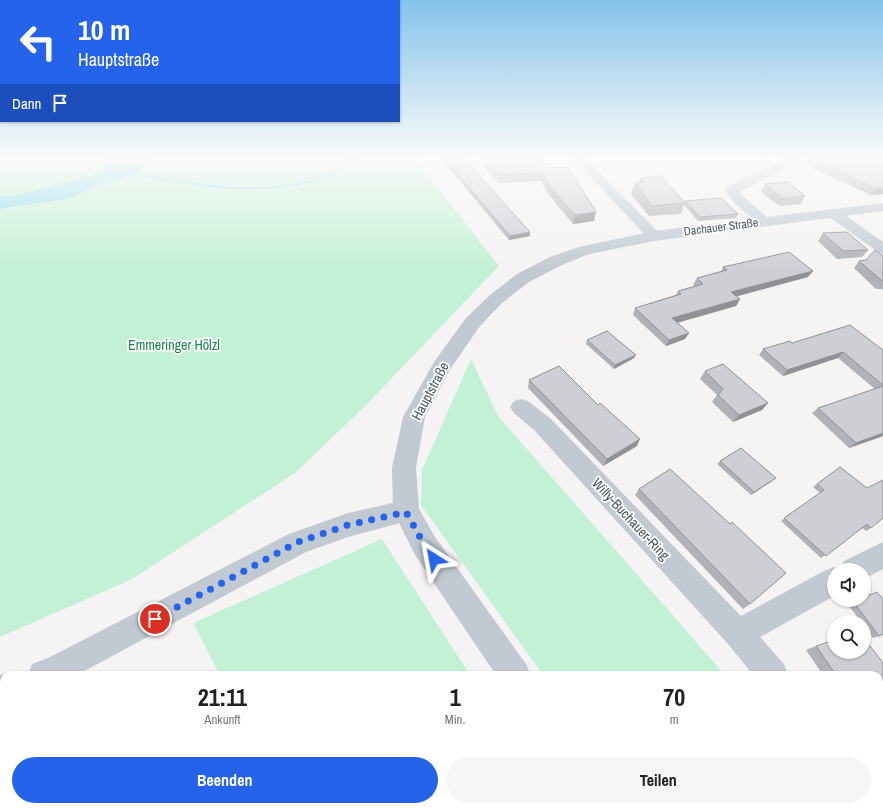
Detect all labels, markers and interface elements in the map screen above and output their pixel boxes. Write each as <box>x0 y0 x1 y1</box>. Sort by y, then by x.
text: 10 m <box>78 11 130 49</box>
icon: left <box>12 16 64 68</box>
text: Hauptstraße <box>78 47 159 72</box>
icon: arrive <box>49 92 71 114</box>
text: Dann <box>12 93 41 114</box>
street label: Dachauer Straße <box>683 214 759 240</box>
park label: Emmeringer Hölzl <box>128 336 220 354</box>
street label: Hauptstraße <box>407 359 453 423</box>
street label: Willy-Buchauer-Ring <box>588 474 674 564</box>
position arrow <box>413 538 455 580</box>
map controls <box>827 563 871 659</box>
button: sound <box>827 563 871 607</box>
pin <box>138 602 172 636</box>
icon: arrive <box>144 608 166 630</box>
button: search <box>827 615 871 659</box>
text: 21:11 <box>198 681 247 713</box>
text: 1 <box>450 681 461 713</box>
text: 70 <box>663 681 685 713</box>
text: Ankunft <box>204 711 240 728</box>
text: Min. <box>445 711 466 728</box>
text: m <box>670 711 679 728</box>
button: Beenden <box>12 757 438 803</box>
button: Teilen <box>446 757 871 803</box>

